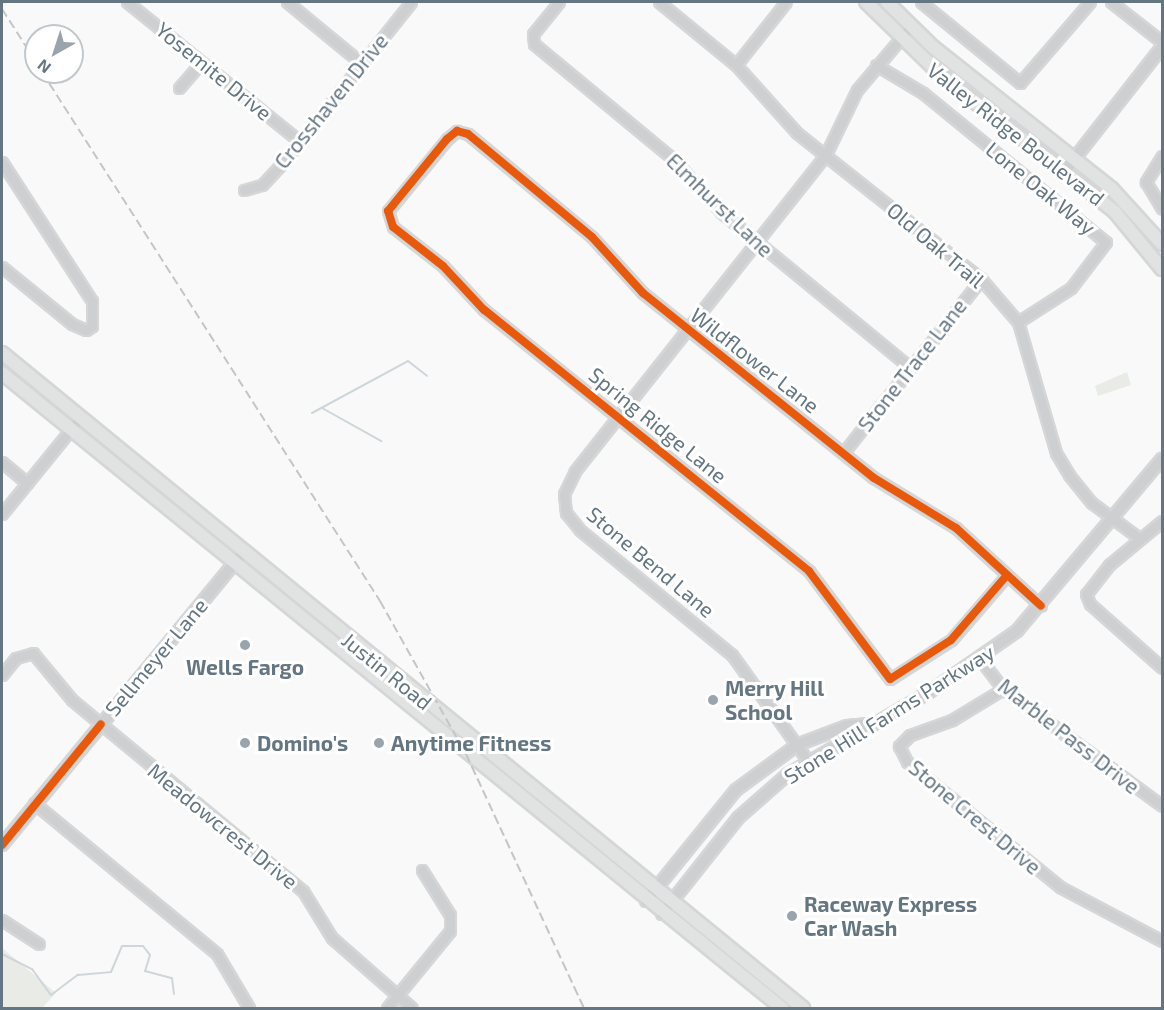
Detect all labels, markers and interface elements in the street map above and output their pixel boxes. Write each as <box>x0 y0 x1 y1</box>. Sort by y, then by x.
street label: Yosemite Drive <box>151 17 277 125</box>
north arrow <box>24 24 84 84</box>
street label: Crosshaven Drive <box>269 29 393 173</box>
text: N <box>33 56 54 78</box>
street label: Valley Ridge Boulevard <box>922 57 1110 211</box>
street label: Lone Oak Way <box>981 136 1101 240</box>
street label: Elmhurst Lane <box>662 148 778 262</box>
street label: Old Oak Trail <box>882 197 990 293</box>
street label: Stone Trace Lane <box>852 293 972 437</box>
street label: Wildflower Lane <box>686 302 824 418</box>
street label: Spring Ridge Lane <box>584 362 732 488</box>
street label: Stone Bend Lane <box>582 501 720 623</box>
street label: Sellmeyer Lane <box>99 593 213 721</box>
street label: Justin Road <box>337 627 437 715</box>
marker: Wells Fargo <box>238 638 252 652</box>
street label: Stone Hill Farms Parkway <box>779 639 999 789</box>
place label: Wells Fargo <box>186 654 304 680</box>
street label: Marble Pass Drive <box>993 673 1145 799</box>
place label: Merry Hill School <box>725 675 824 725</box>
marker: Merry Hill School <box>706 693 720 707</box>
place label: Domino's <box>257 730 348 756</box>
place label: Anytime Fitness <box>391 730 551 756</box>
marker: Domino's <box>238 736 252 750</box>
marker: Anytime Fitness <box>372 736 386 750</box>
street label: Stone Crest Drive <box>904 755 1046 879</box>
street label: Meadowcrest Drive <box>143 758 303 894</box>
place label: Raceway Express Car Wash <box>804 891 978 941</box>
marker: Raceway Express Car Wash <box>785 909 799 923</box>

